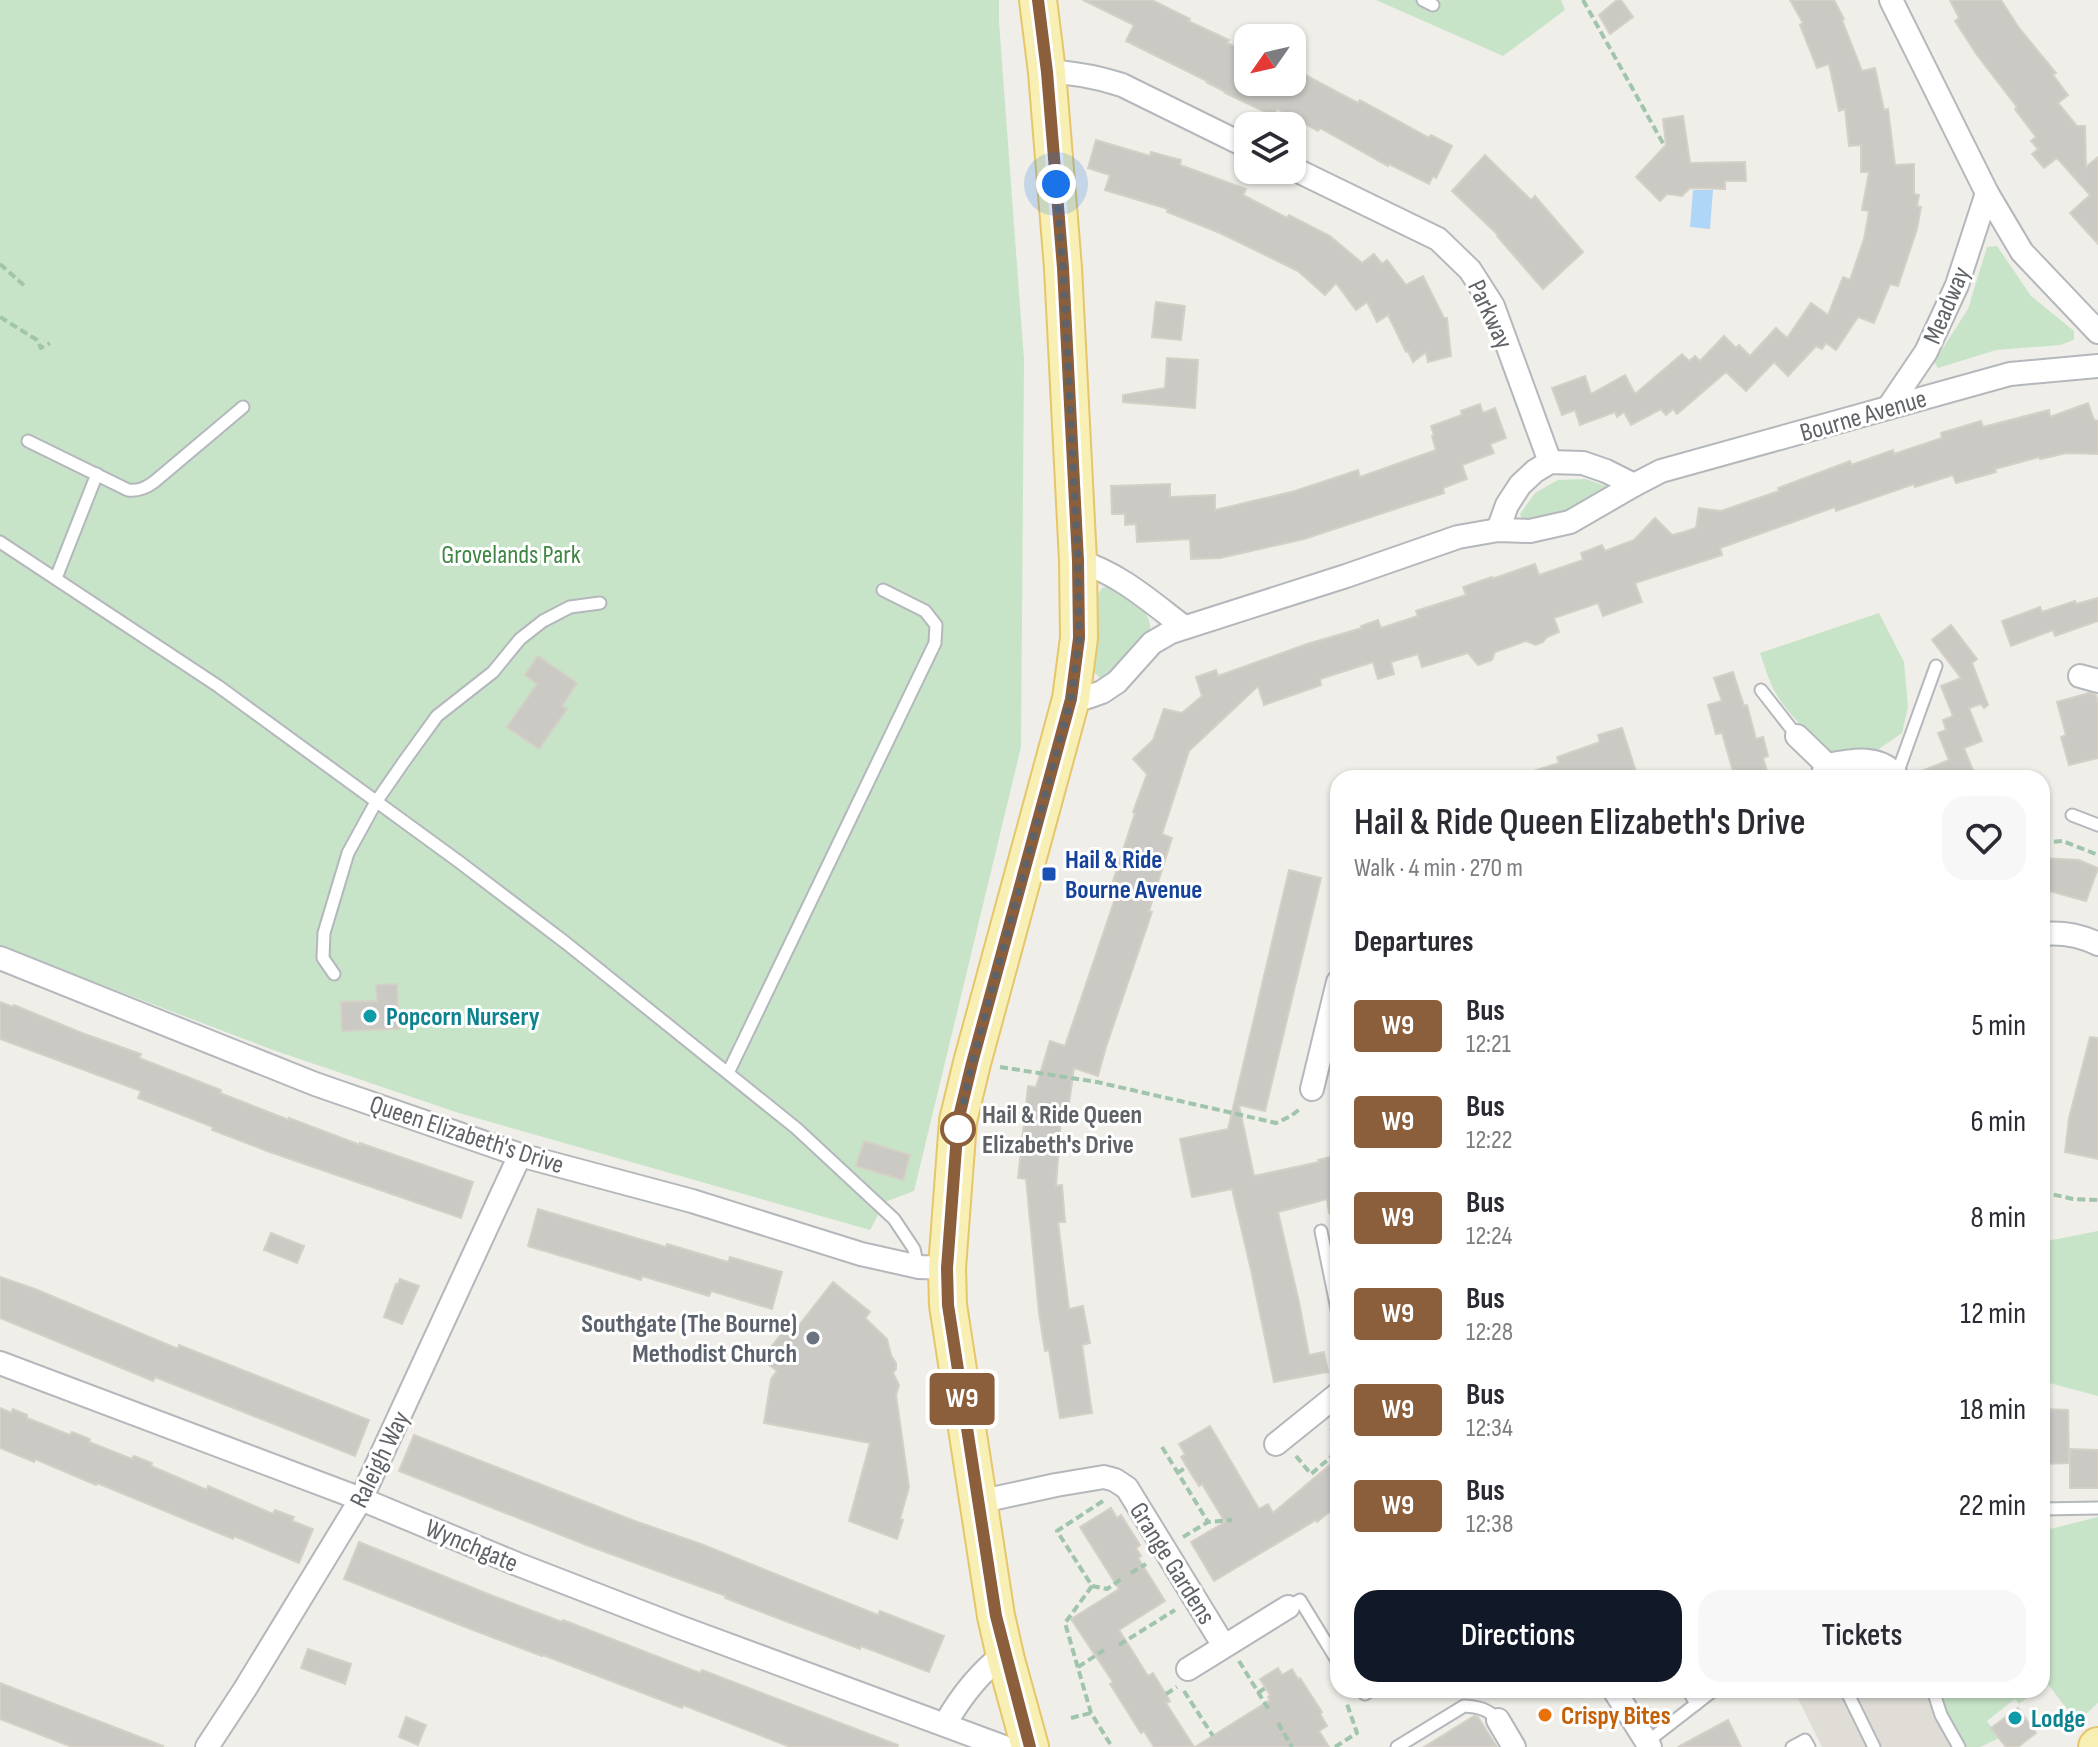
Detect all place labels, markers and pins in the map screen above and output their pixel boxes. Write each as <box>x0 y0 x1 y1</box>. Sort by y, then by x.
place label: Hail & Ride Bourne Avenue <box>1065 845 1202 906</box>
marker: Hail & Ride Bourne Avenue <box>1040 865 1058 883</box>
place label: Popcorn Nursery <box>386 1002 540 1033</box>
marker: Popcorn Nursery <box>361 1007 379 1025</box>
place label: Hail & Ride Queen Elizabeth's Drive <box>982 1100 1142 1161</box>
marker: Hail & Ride Queen Elizabeth's Drive <box>941 1112 975 1146</box>
place label: Southgate (The Bourne) Methodist Church <box>581 1309 797 1370</box>
marker: Southgate (The Bourne) Methodist Church <box>804 1329 822 1347</box>
place label: Crispy Bites <box>1561 1701 1671 1732</box>
place label: Lodge <box>2031 1704 2086 1735</box>
marker: Crispy Bites <box>1536 1706 1554 1724</box>
marker: Lodge <box>2006 1709 2024 1727</box>

